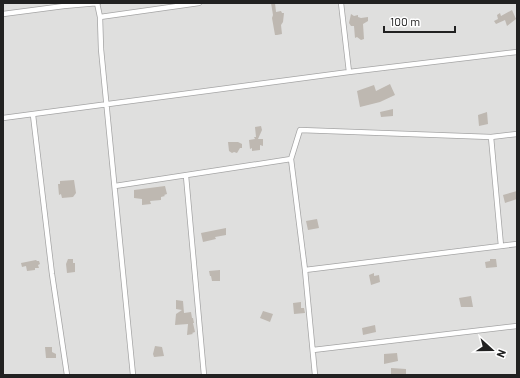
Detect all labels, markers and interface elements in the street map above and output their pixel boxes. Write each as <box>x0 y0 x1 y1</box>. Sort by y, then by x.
scale bar <box>384 8 455 34</box>
text: 100 m <box>390 14 420 28</box>
north arrow <box>472 330 512 370</box>
text: N <box>494 348 509 360</box>

